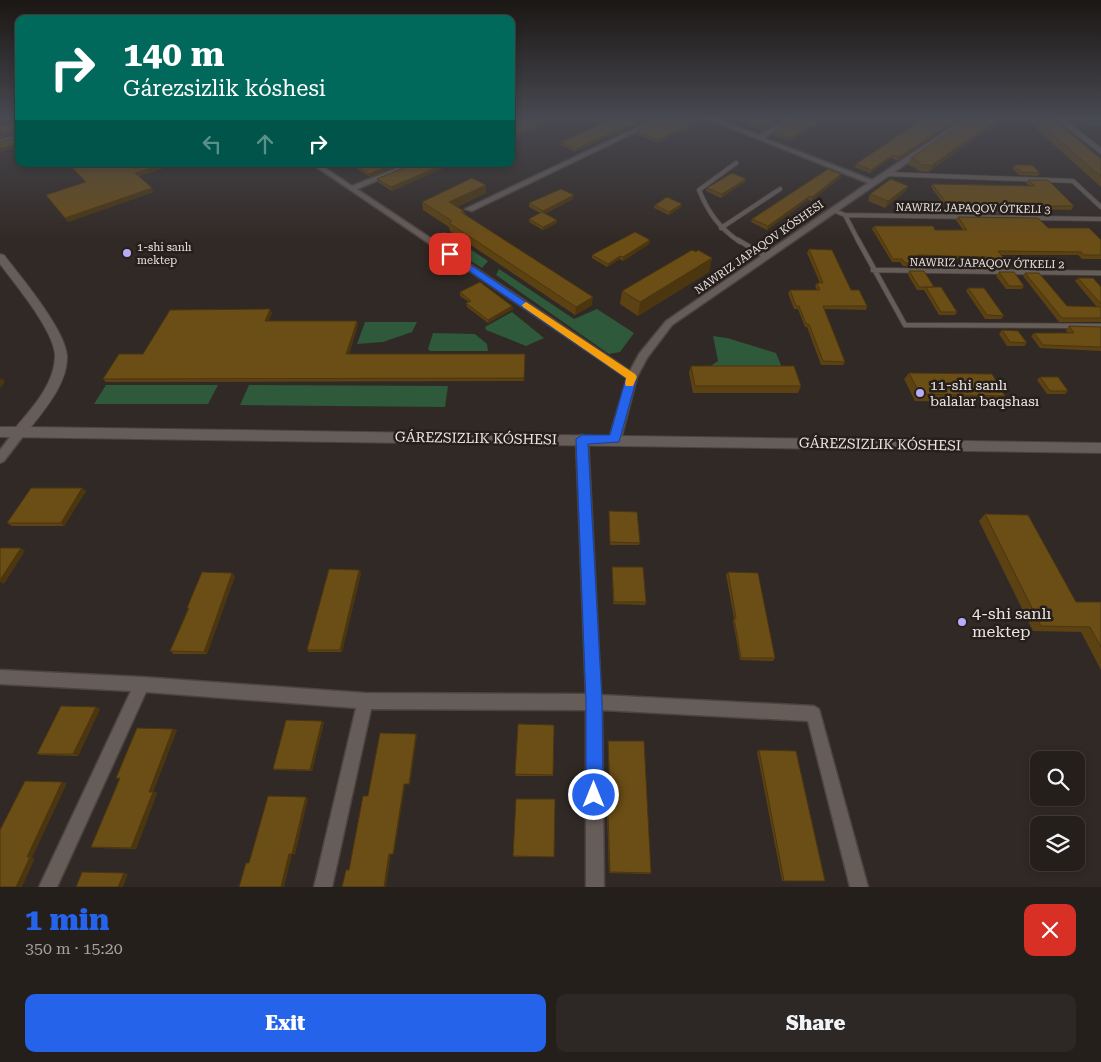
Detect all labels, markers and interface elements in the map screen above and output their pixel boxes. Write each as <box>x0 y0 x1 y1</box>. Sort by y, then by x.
text: 140 m <box>123 34 224 75</box>
icon: right <box>40 35 105 100</box>
text: Gárezsizlik kóshesi <box>123 76 326 101</box>
icon: left <box>198 130 226 158</box>
icon: ahead <box>251 130 279 158</box>
icon: right <box>304 130 332 158</box>
street label: NAWRIZ JAPAQOV KÓSHESI <box>692 197 826 297</box>
street label: NAWRIZ JAPAQOV ÓTKELI 3 <box>895 200 1051 216</box>
pin <box>429 233 471 275</box>
icon: arrive <box>436 240 464 268</box>
place label: 1-shi sanlı mektep <box>137 241 192 267</box>
marker: 1-shi sanlı mektep <box>121 247 133 259</box>
street label: NAWRIZ JAPAQOV ÓTKELI 2 <box>909 255 1065 271</box>
place label: 11-shi sanlı balalar baqshası <box>930 377 1040 409</box>
marker: 11-shi sanlı balalar baqshası <box>914 387 926 399</box>
street label: GÁREZSIZLIK KÓSHESI <box>395 429 557 447</box>
street label: GÁREZSIZLIK KÓSHESI <box>799 435 961 453</box>
place label: 4-shi sanlı mektep <box>972 604 1051 641</box>
marker: 4-shi sanlı mektep <box>956 616 968 628</box>
map controls <box>1030 751 1085 871</box>
button: search <box>1030 751 1085 806</box>
position arrow <box>567 768 619 820</box>
button: layers <box>1030 816 1085 871</box>
text: 1 min <box>25 902 109 937</box>
button: close <box>1024 904 1076 956</box>
text: 350 m · 15:20 <box>25 939 123 958</box>
button: Exit <box>25 994 546 1052</box>
button: Share <box>556 994 1076 1052</box>

